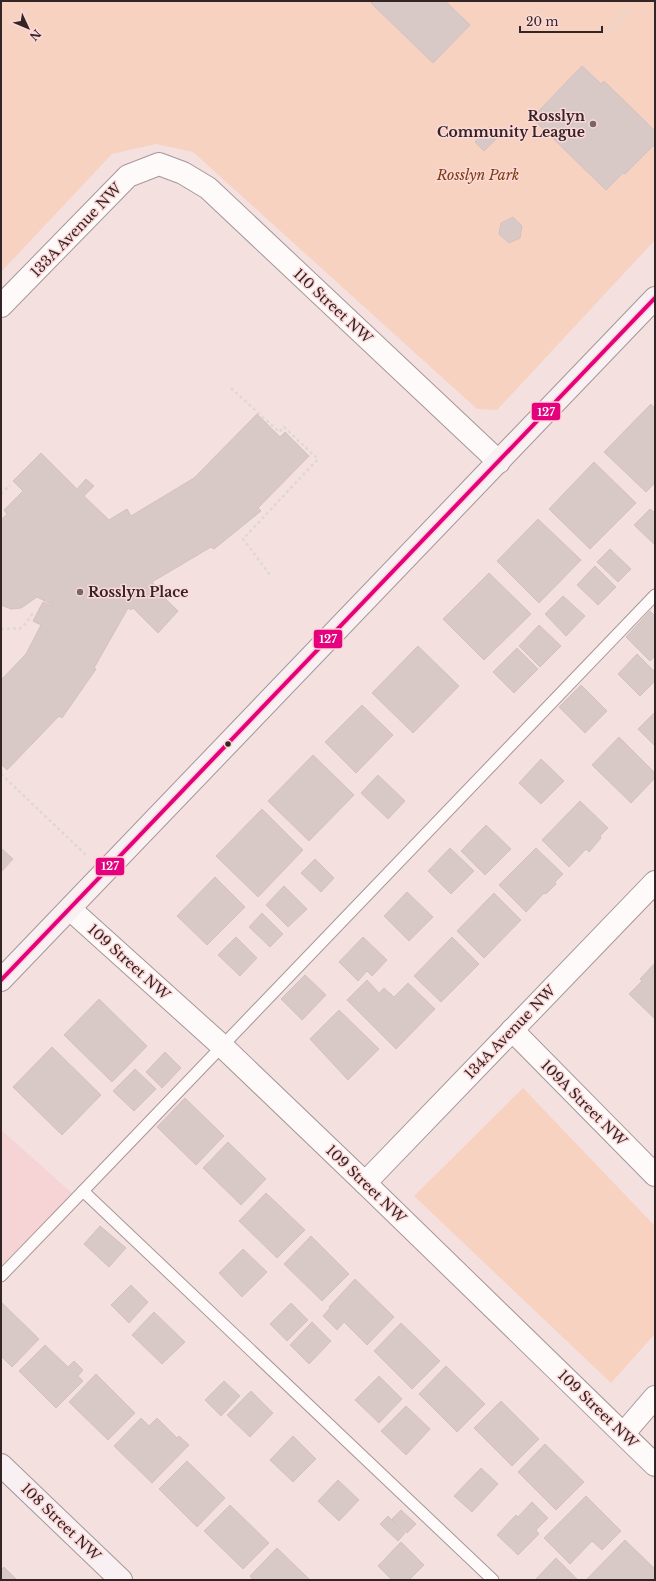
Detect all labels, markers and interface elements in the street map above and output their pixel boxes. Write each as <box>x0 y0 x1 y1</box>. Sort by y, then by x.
north arrow <box>8 8 48 48</box>
scale bar <box>520 8 602 34</box>
text: 20 m <box>526 14 558 29</box>
text: N <box>26 26 44 44</box>
place label: Rosslyn Community League <box>437 107 585 141</box>
marker: Rosslyn Community League <box>588 119 598 129</box>
park label: Rosslyn Park <box>436 166 519 184</box>
street label: 133A Avenue NW <box>27 179 126 281</box>
street label: 110 Street NW <box>290 265 377 348</box>
line badge: 127 <box>531 402 561 421</box>
text: 127 <box>537 405 555 419</box>
place label: Rosslyn Place <box>88 583 188 601</box>
marker: Rosslyn Place <box>75 587 85 597</box>
line badge: 127 <box>313 629 343 649</box>
text: 127 <box>319 632 337 646</box>
unlabelled marker <box>223 739 233 749</box>
line badge: 127 <box>95 857 125 876</box>
text: 127 <box>101 859 119 873</box>
street label: 109 Street NW <box>84 920 174 1004</box>
street label: 134A Avenue NW <box>461 981 560 1083</box>
street label: 109A Street NW <box>537 1056 631 1150</box>
street label: 109 Street NW <box>322 1141 410 1227</box>
street label: 109 Street NW <box>554 1366 642 1452</box>
street label: 108 Street NW <box>17 1479 105 1565</box>

